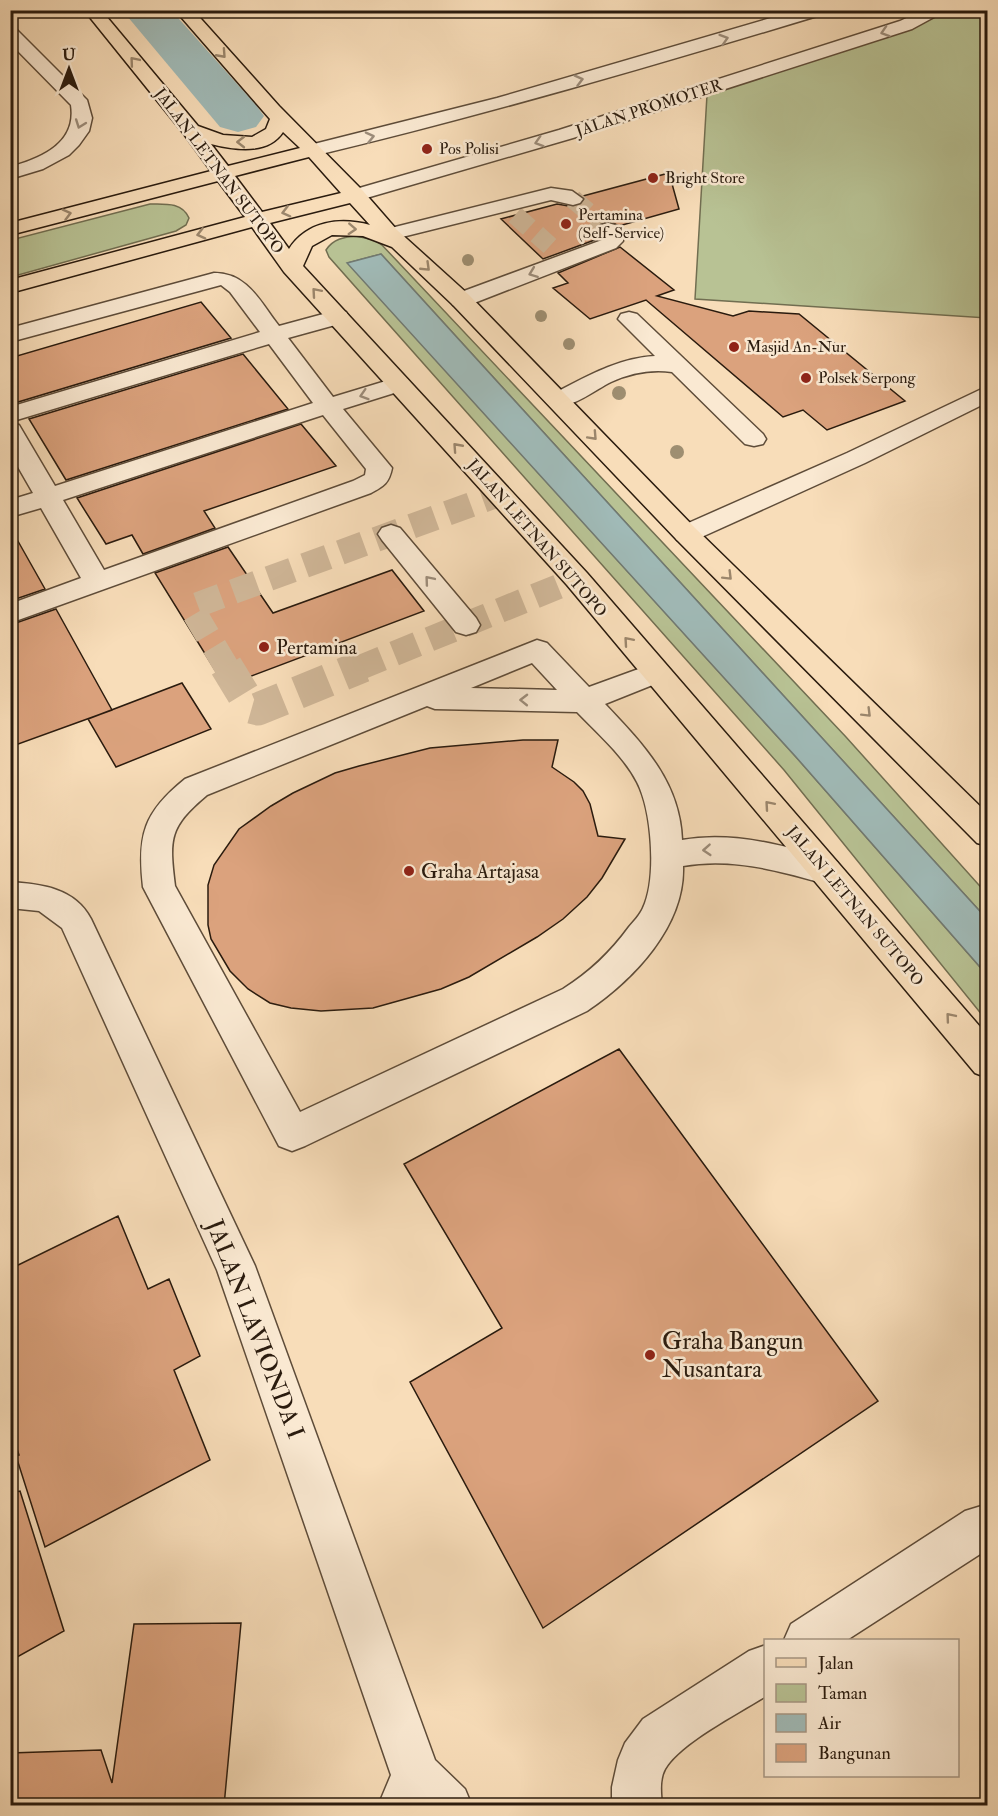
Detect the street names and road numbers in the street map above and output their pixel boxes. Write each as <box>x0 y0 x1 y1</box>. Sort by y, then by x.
street label: JALAN PROMOTER <box>572 75 726 142</box>
street label: JALAN LETNAN SUTOPO <box>149 83 288 259</box>
street label: JALAN LETNAN SUTOPO <box>462 454 611 622</box>
street label: JALAN LETNAN SUTOPO <box>781 821 928 991</box>
street label: JALAN LAVIONDA I <box>199 1214 311 1443</box>

